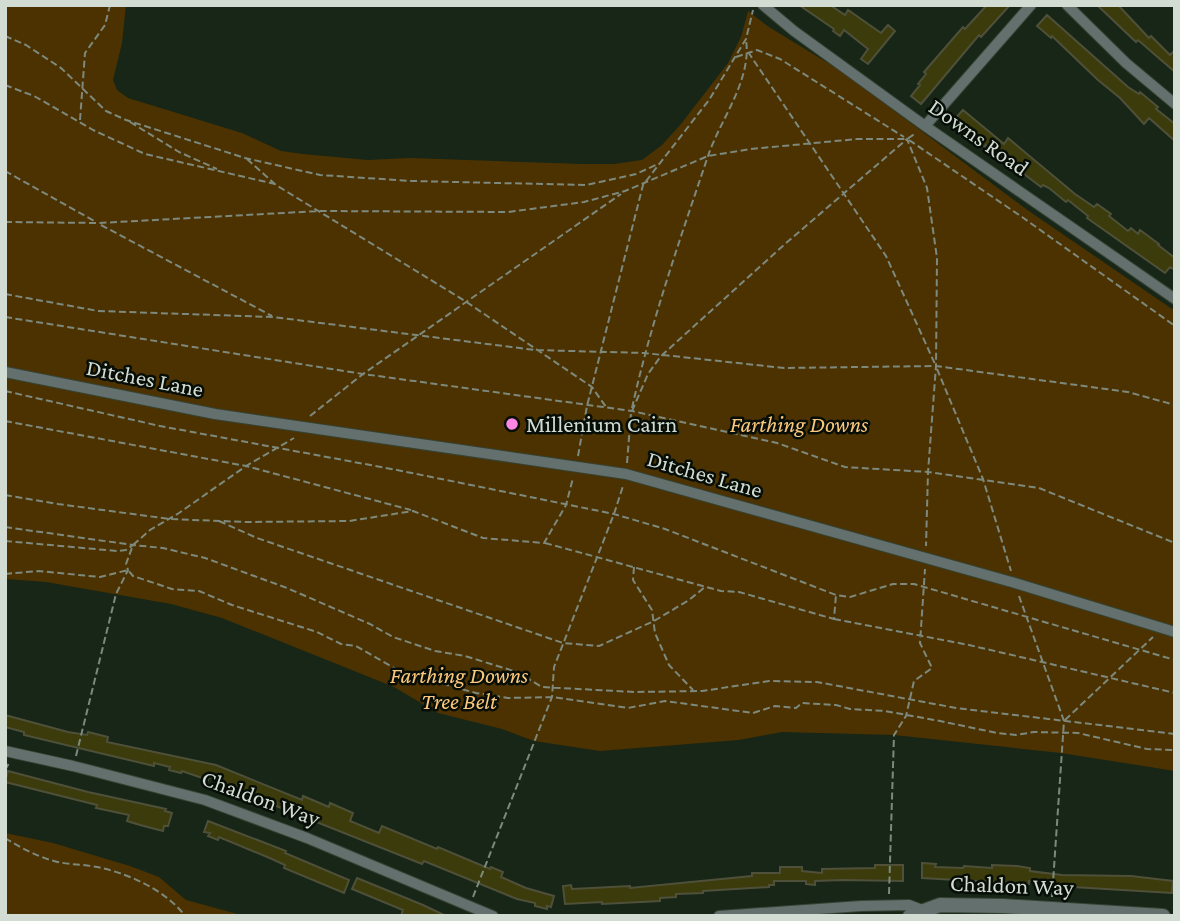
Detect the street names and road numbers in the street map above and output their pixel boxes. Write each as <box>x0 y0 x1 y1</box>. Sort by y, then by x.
street label: Downs Road <box>924 93 1034 181</box>
street label: Ditches Lane <box>84 354 206 402</box>
street label: Ditches Lane <box>644 445 766 503</box>
street label: Chaldon Way <box>198 765 324 832</box>
street label: Chaldon Way <box>950 870 1075 900</box>

